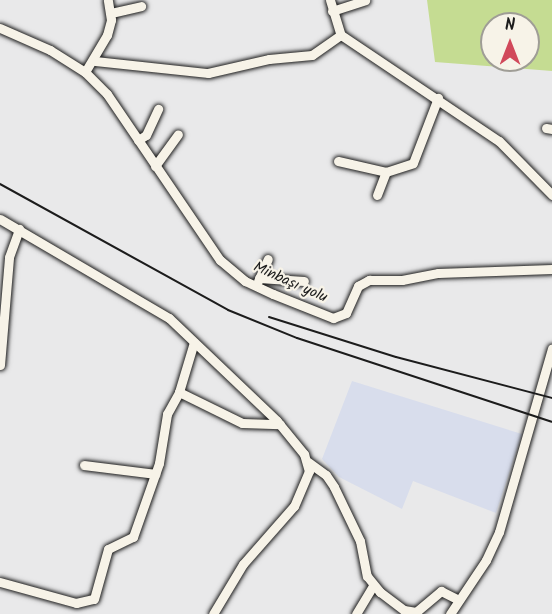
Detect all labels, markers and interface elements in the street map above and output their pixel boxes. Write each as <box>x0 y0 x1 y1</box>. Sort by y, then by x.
north arrow <box>480 12 540 72</box>
text: N <box>505 13 515 38</box>
street label: Minbaşı yolu <box>250 259 330 307</box>

